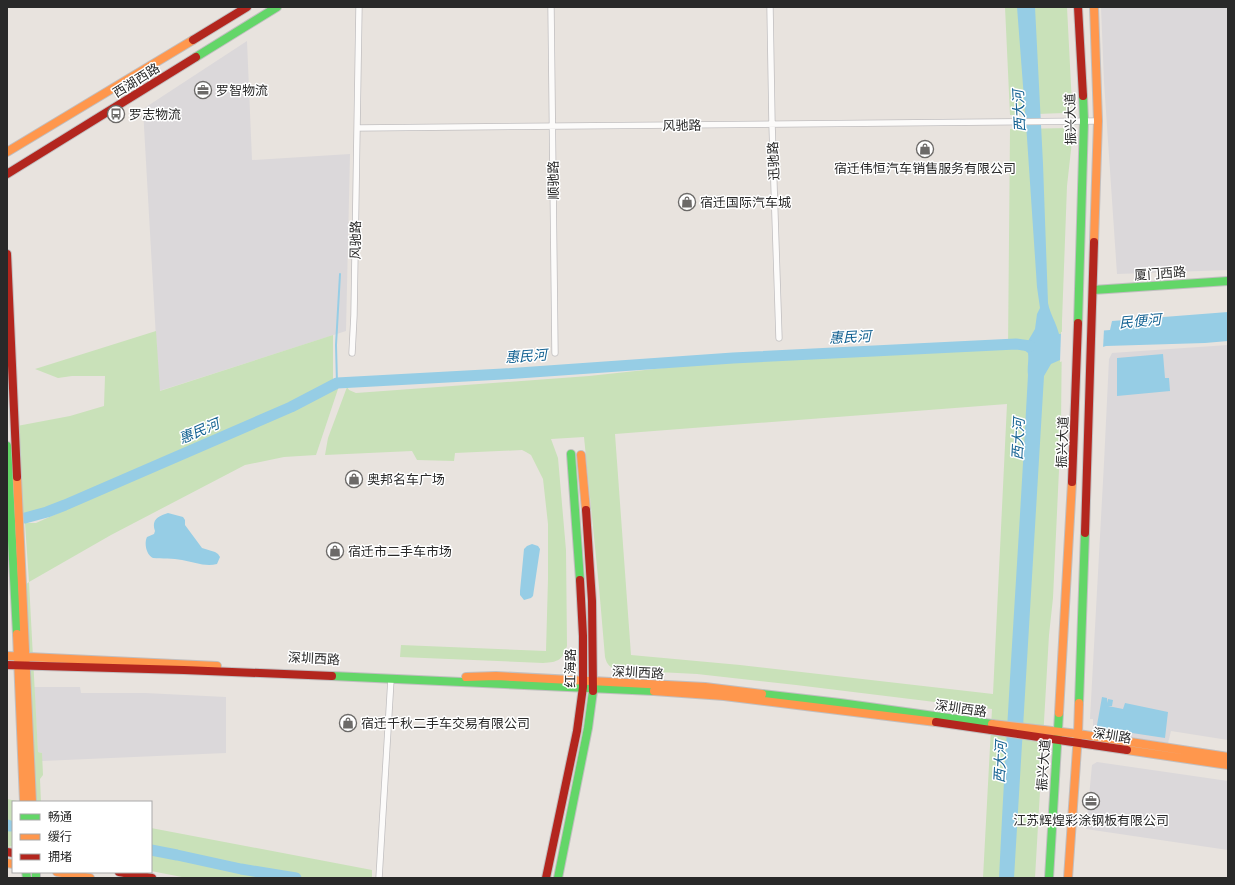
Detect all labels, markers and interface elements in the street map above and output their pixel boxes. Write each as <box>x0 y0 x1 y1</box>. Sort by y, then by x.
street label: 西湖西路 <box>110 60 162 100</box>
office icon: 罗智物流 <box>193 80 213 100</box>
place label: 罗智物流 <box>216 83 268 97</box>
water label: 西大河 <box>1010 87 1028 132</box>
street label: 振兴大道 <box>1063 93 1077 145</box>
bus stop icon: 罗志物流 <box>106 104 126 124</box>
place label: 罗志物流 <box>129 107 181 121</box>
street label: 风驰路 <box>662 118 702 132</box>
shop icon: 宿迁伟恒汽车销售服务有限公司 <box>915 139 935 159</box>
street label: 迅驰路 <box>765 141 781 181</box>
street label: 顺驰路 <box>546 160 560 200</box>
place label: 宿迁伟恒汽车销售服务有限公司 <box>834 161 1016 175</box>
shop icon: 宿迁国际汽车城 <box>677 192 697 212</box>
place label: 宿迁国际汽车城 <box>700 195 791 209</box>
street label: 风驰路 <box>348 220 362 260</box>
street label: 厦门西路 <box>1134 264 1186 282</box>
water label: 民便河 <box>1118 311 1165 331</box>
water label: 惠民河 <box>829 328 874 346</box>
water label: 惠民河 <box>504 346 550 365</box>
water label: 惠民河 <box>177 414 224 447</box>
water label: 西大河 <box>1009 415 1027 460</box>
street label: 振兴大道 <box>1054 416 1070 468</box>
shop icon: 奥邦名车广场 <box>344 469 364 489</box>
place label: 奥邦名车广场 <box>367 472 445 486</box>
shop icon: 宿迁市二手车市场 <box>325 541 345 561</box>
place label: 宿迁市二手车市场 <box>348 544 452 558</box>
street label: 红海路 <box>563 648 577 688</box>
street label: 深圳西路 <box>288 650 340 666</box>
street label: 深圳西路 <box>612 664 664 680</box>
street label: 深圳西路 <box>934 697 988 719</box>
shop icon: 宿迁千秋二手车交易有限公司 <box>338 713 358 733</box>
place label: 宿迁千秋二手车交易有限公司 <box>361 716 530 730</box>
street label: 深圳路 <box>1092 725 1132 745</box>
water label: 西大河 <box>991 738 1009 783</box>
street label: 振兴大道 <box>1034 739 1052 791</box>
office icon: 江苏辉煌彩涂钢板有限公司 <box>1081 791 1101 811</box>
legend <box>12 801 152 873</box>
text: 畅通 <box>48 810 72 823</box>
place label: 江苏辉煌彩涂钢板有限公司 <box>1013 813 1169 827</box>
text: 缓行 <box>48 830 72 843</box>
text: 拥堵 <box>48 850 72 863</box>

